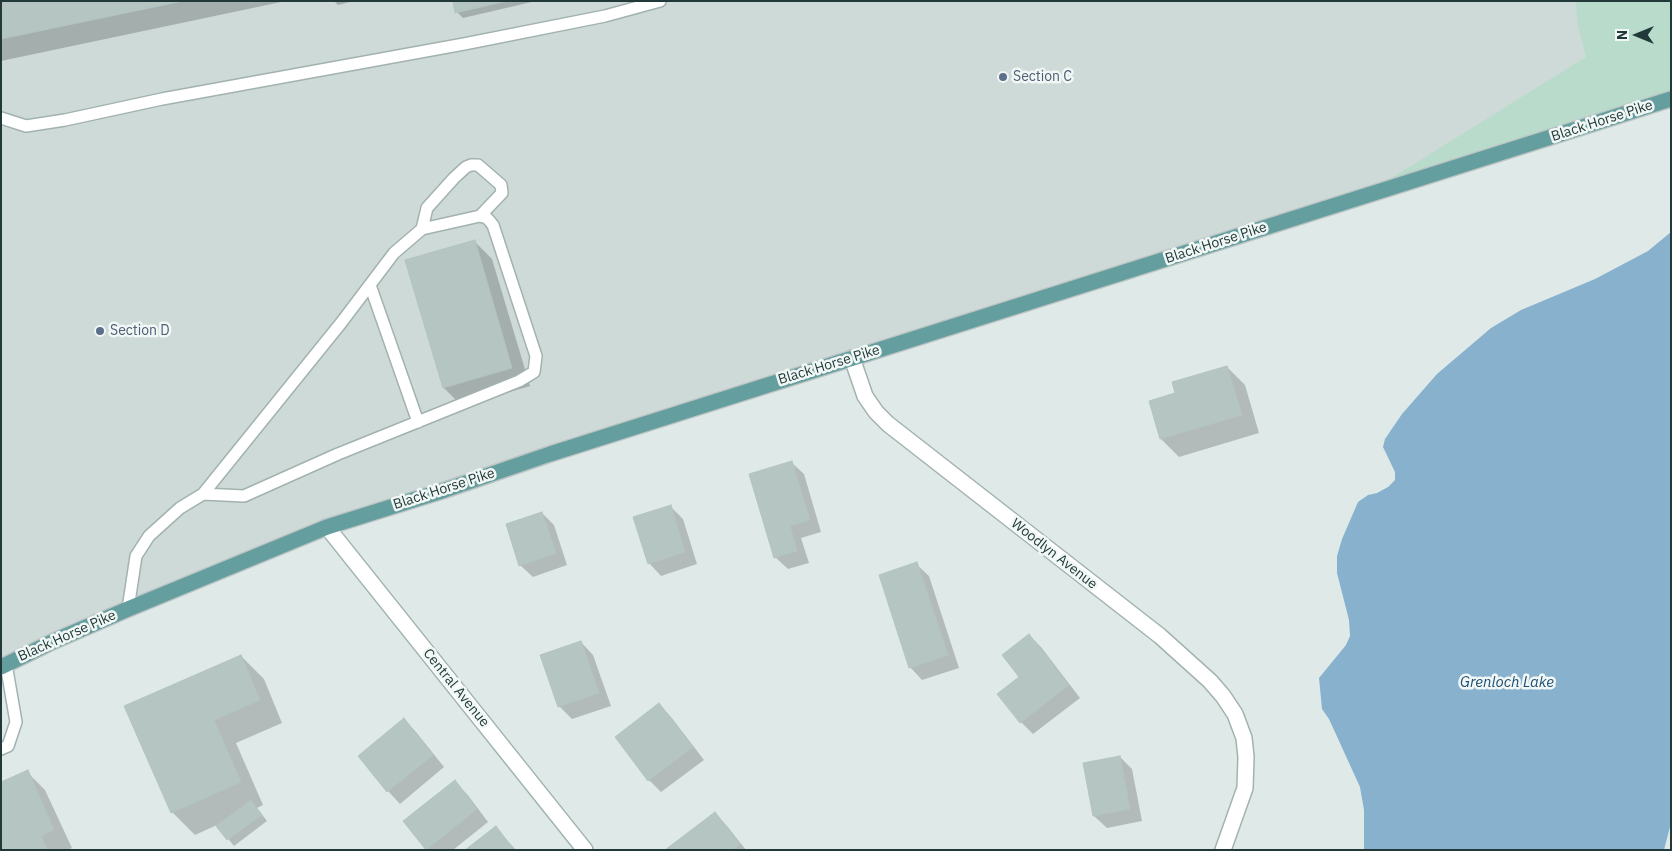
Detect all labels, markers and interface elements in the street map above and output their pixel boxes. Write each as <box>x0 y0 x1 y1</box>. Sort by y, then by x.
north arrow <box>1612 10 1662 60</box>
text: N <box>1613 30 1631 40</box>
place label: Section C <box>1013 69 1072 85</box>
marker: Section C <box>997 71 1009 83</box>
street label: Black Horse Pike <box>1549 97 1655 145</box>
street label: Black Horse Pike <box>1163 219 1269 267</box>
place label: Section D <box>110 323 170 339</box>
marker: Section D <box>94 325 106 337</box>
street label: Black Horse Pike <box>776 342 882 388</box>
street label: Black Horse Pike <box>391 465 497 513</box>
street label: Woodlyn Avenue <box>1008 515 1100 593</box>
street label: Black Horse Pike <box>15 607 119 665</box>
street label: Central Avenue <box>419 646 493 730</box>
water label: Grenloch Lake <box>1460 674 1554 692</box>

